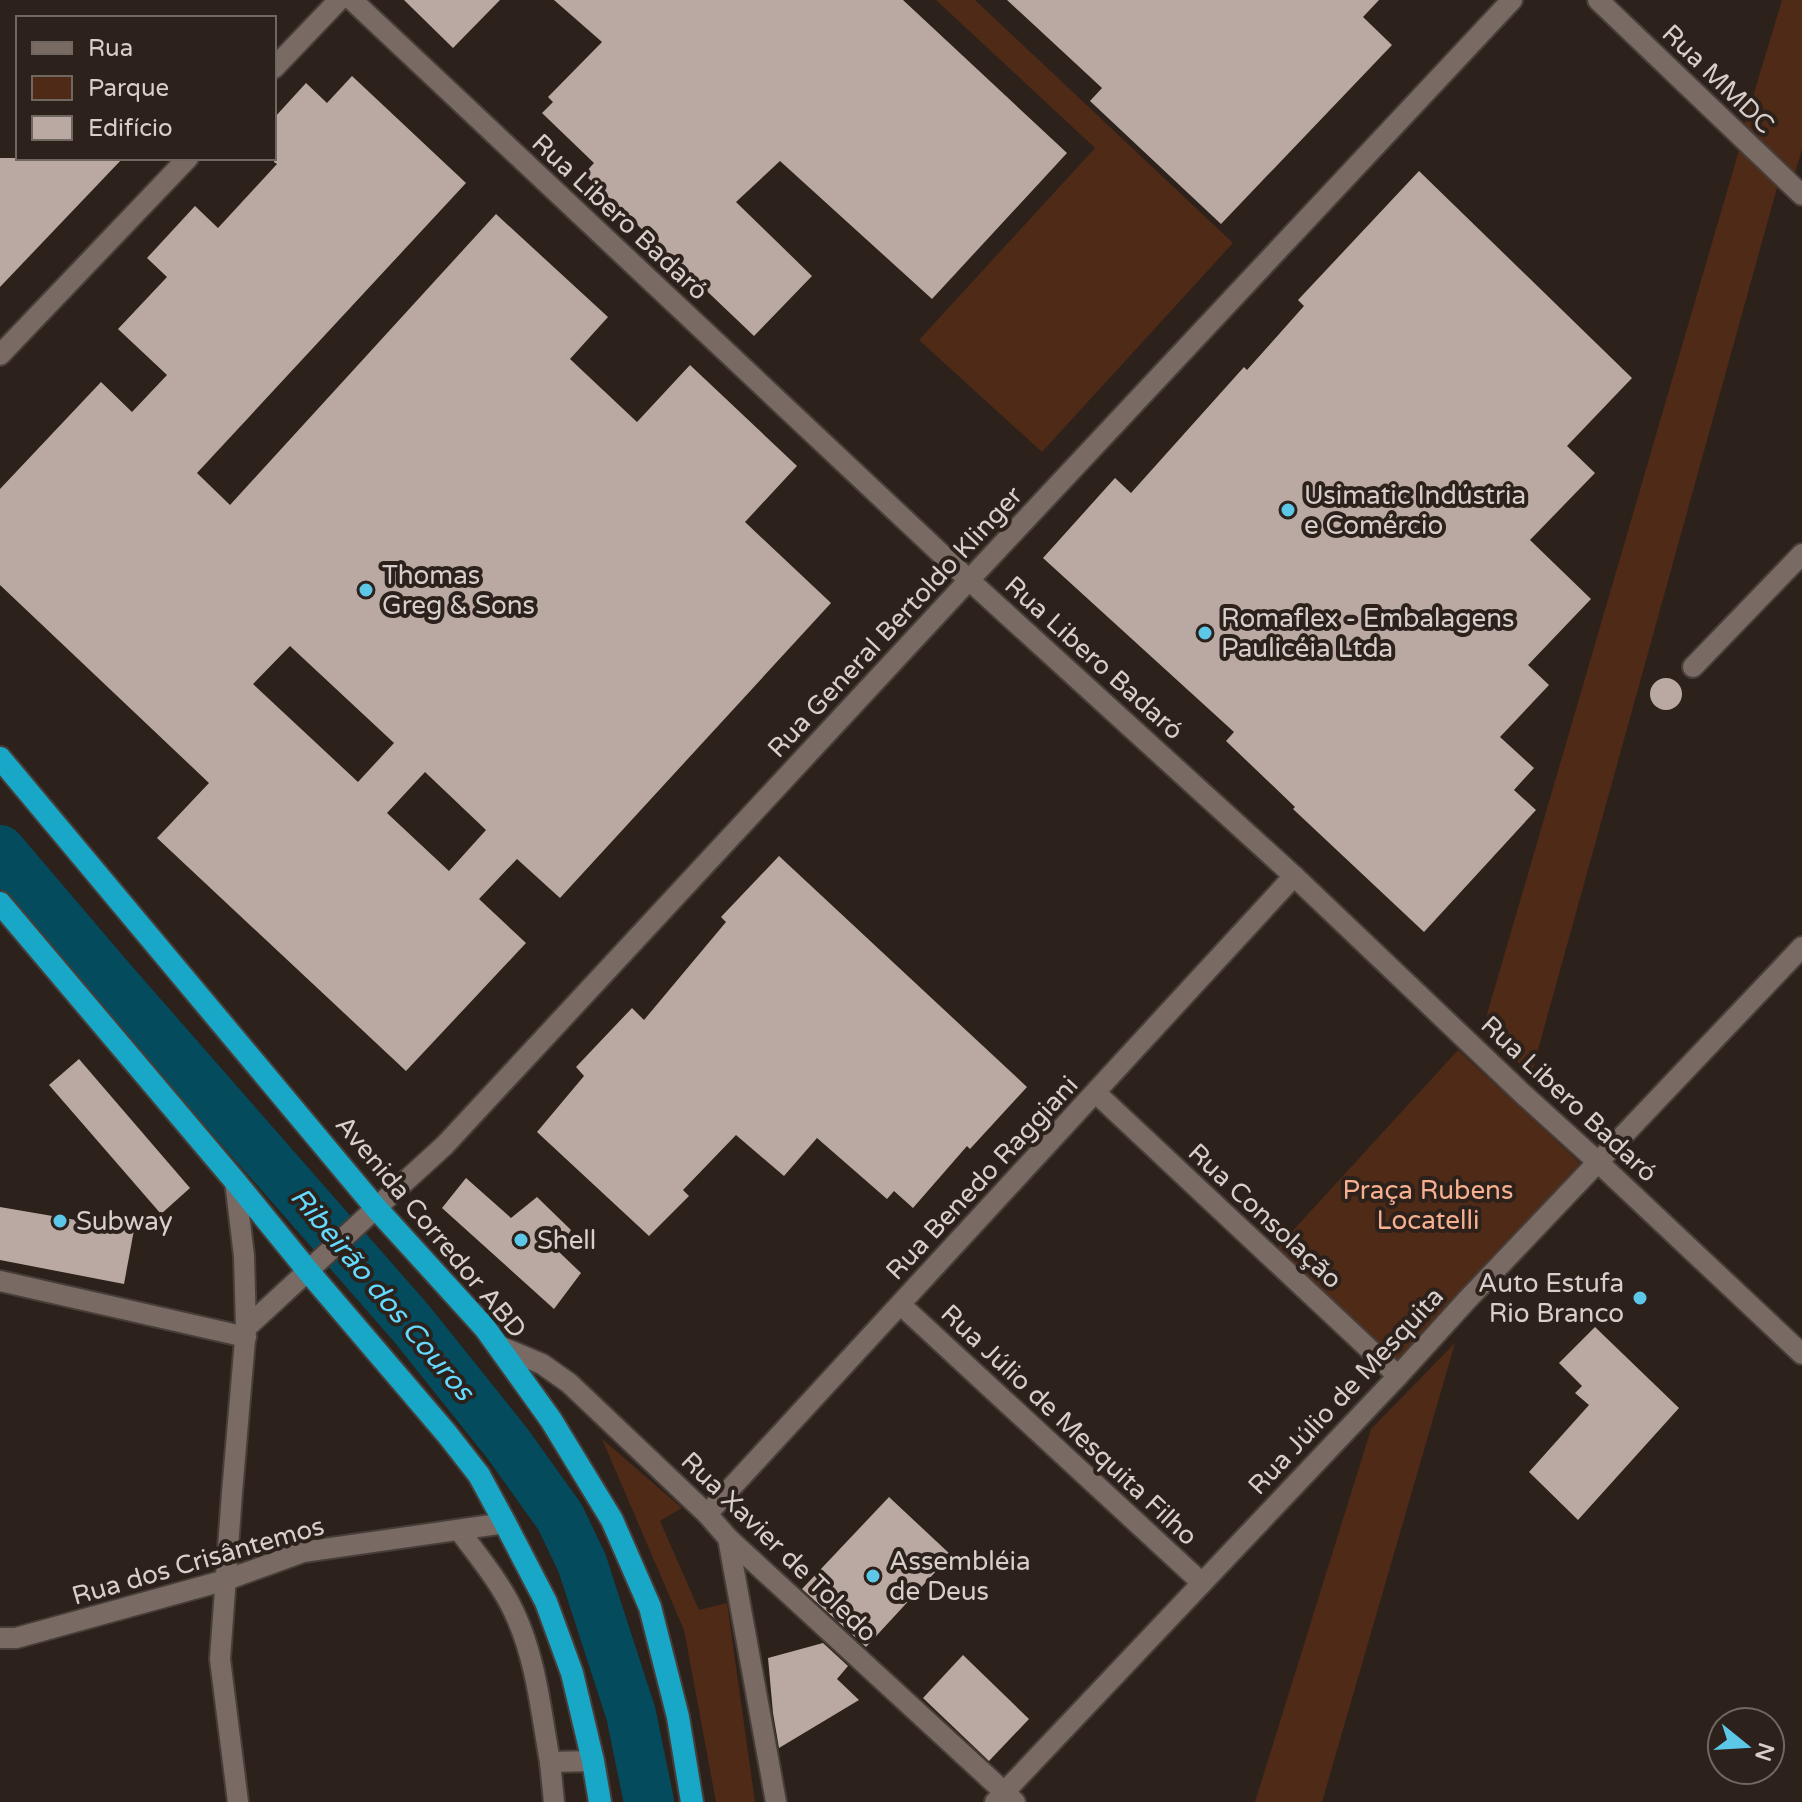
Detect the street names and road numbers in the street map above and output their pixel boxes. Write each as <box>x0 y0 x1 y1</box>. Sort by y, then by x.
street label: Rua MMDC <box>1656 18 1780 140</box>
street label: Rua Libero Badaró <box>526 127 714 307</box>
street label: Rua General Bertoldo Klinger <box>761 480 1029 764</box>
street label: Rua Libero Badaró <box>998 570 1190 746</box>
street label: Rua Libero Badaró <box>1475 1009 1663 1189</box>
street label: Rua Benedo Raggiani <box>880 1070 1084 1286</box>
street label: Avenida Corredor ABD <box>329 1110 533 1344</box>
street label: Rua Consolação <box>1182 1137 1348 1295</box>
street label: Rua Júlio de Mesquita <box>1242 1281 1450 1501</box>
street label: Rua Júlio de Mesquita Filho <box>934 1298 1204 1552</box>
street label: Rua Xavier de Toledo <box>675 1445 883 1649</box>
street label: Rua dos Crisântemos <box>68 1510 328 1612</box>

